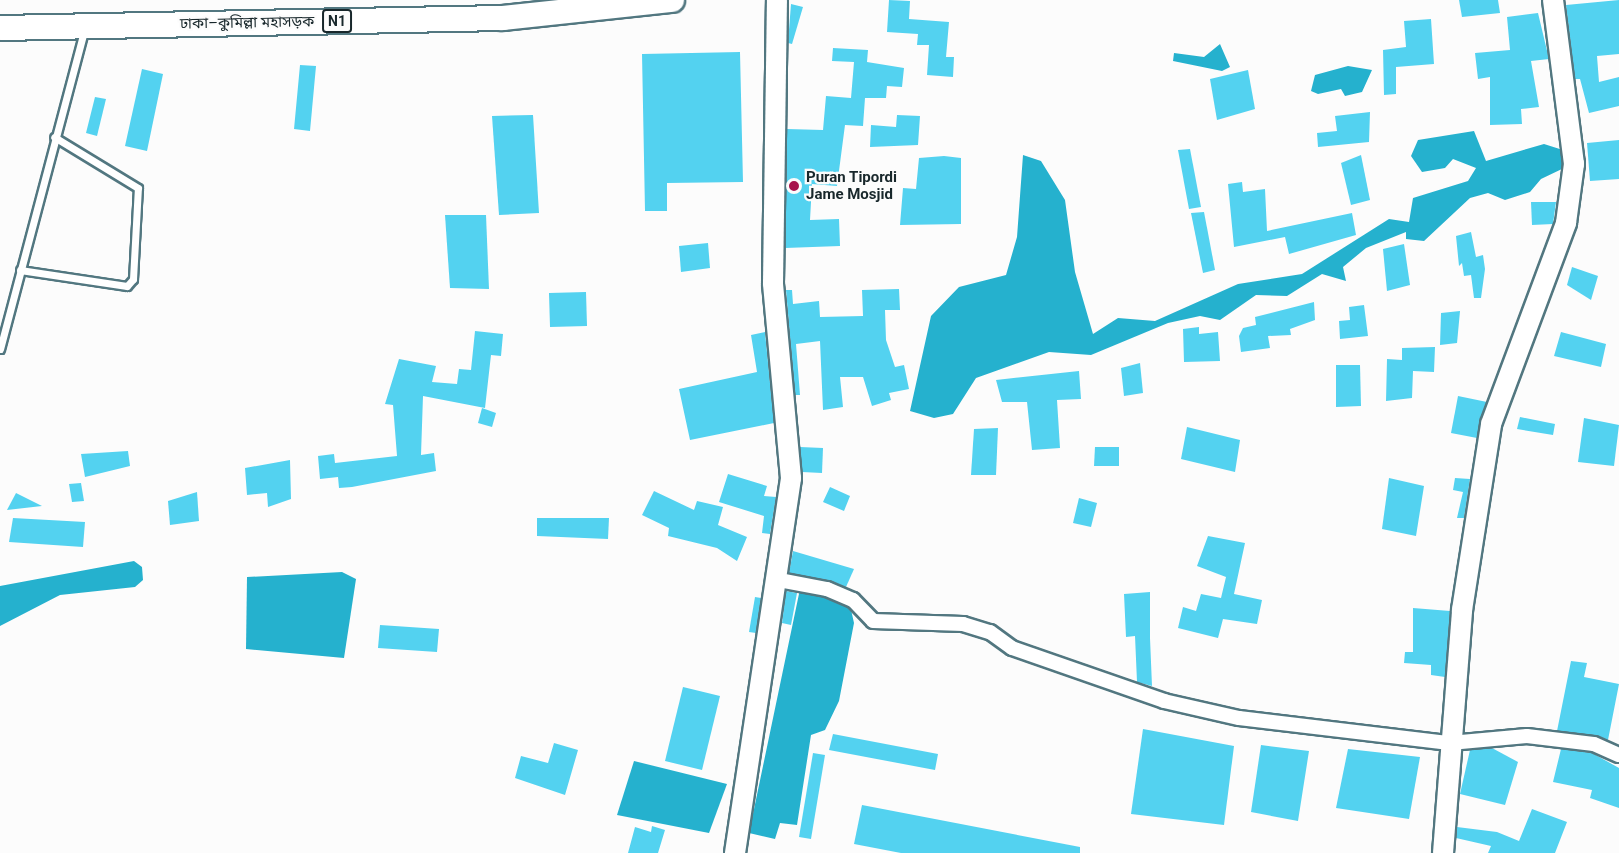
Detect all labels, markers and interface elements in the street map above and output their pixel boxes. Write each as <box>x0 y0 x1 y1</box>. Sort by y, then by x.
road number: N1 <box>322 10 352 32</box>
street label: ঢাকা–কুমিল্লা মহাসড়ক <box>180 13 314 33</box>
place label: Puran Tipordi Jame Mosjid <box>806 168 897 203</box>
marker: Puran Tipordi Jame Mosjid <box>787 179 801 193</box>

